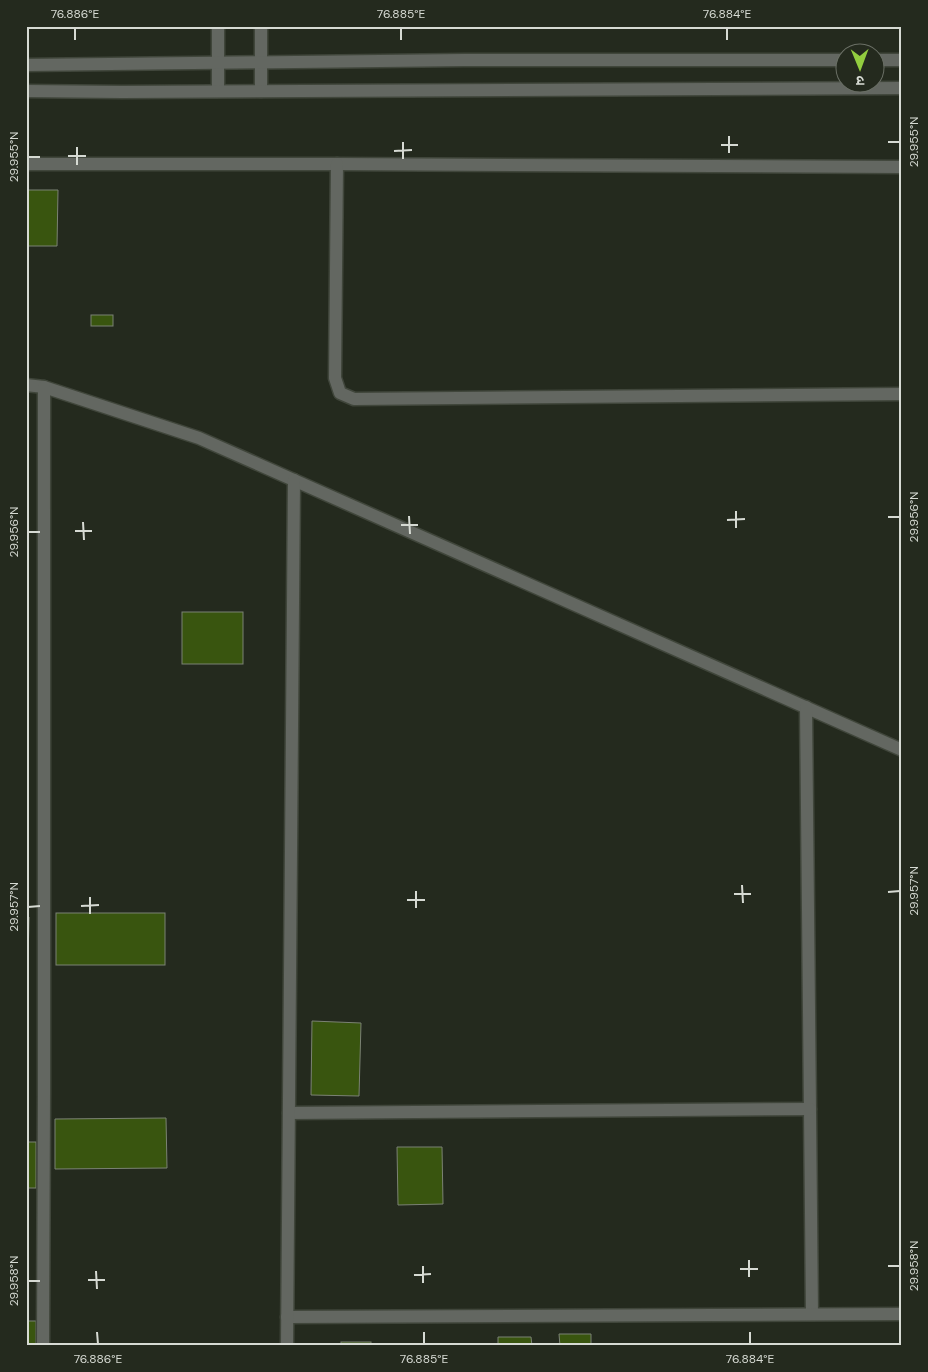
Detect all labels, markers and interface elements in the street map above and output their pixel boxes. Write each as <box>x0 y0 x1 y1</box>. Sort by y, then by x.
text: 76.886°E <box>51 6 99 22</box>
text: 76.885°E <box>377 6 425 22</box>
text: 76.884°E <box>703 6 751 22</box>
north arrow <box>836 42 886 92</box>
text: उ <box>855 72 864 90</box>
text: 29.955°N <box>906 117 922 167</box>
text: 29.955°N <box>6 132 22 182</box>
text: 29.956°N <box>906 492 922 542</box>
text: 29.956°N <box>6 507 22 557</box>
text: 29.957°N <box>906 866 922 916</box>
text: 29.957°N <box>6 882 22 932</box>
text: 29.958°N <box>906 1241 922 1291</box>
text: 29.958°N <box>6 1256 22 1306</box>
text: 76.886°E <box>74 1351 122 1367</box>
text: 76.885°E <box>400 1351 448 1367</box>
text: 76.884°E <box>726 1351 774 1367</box>

